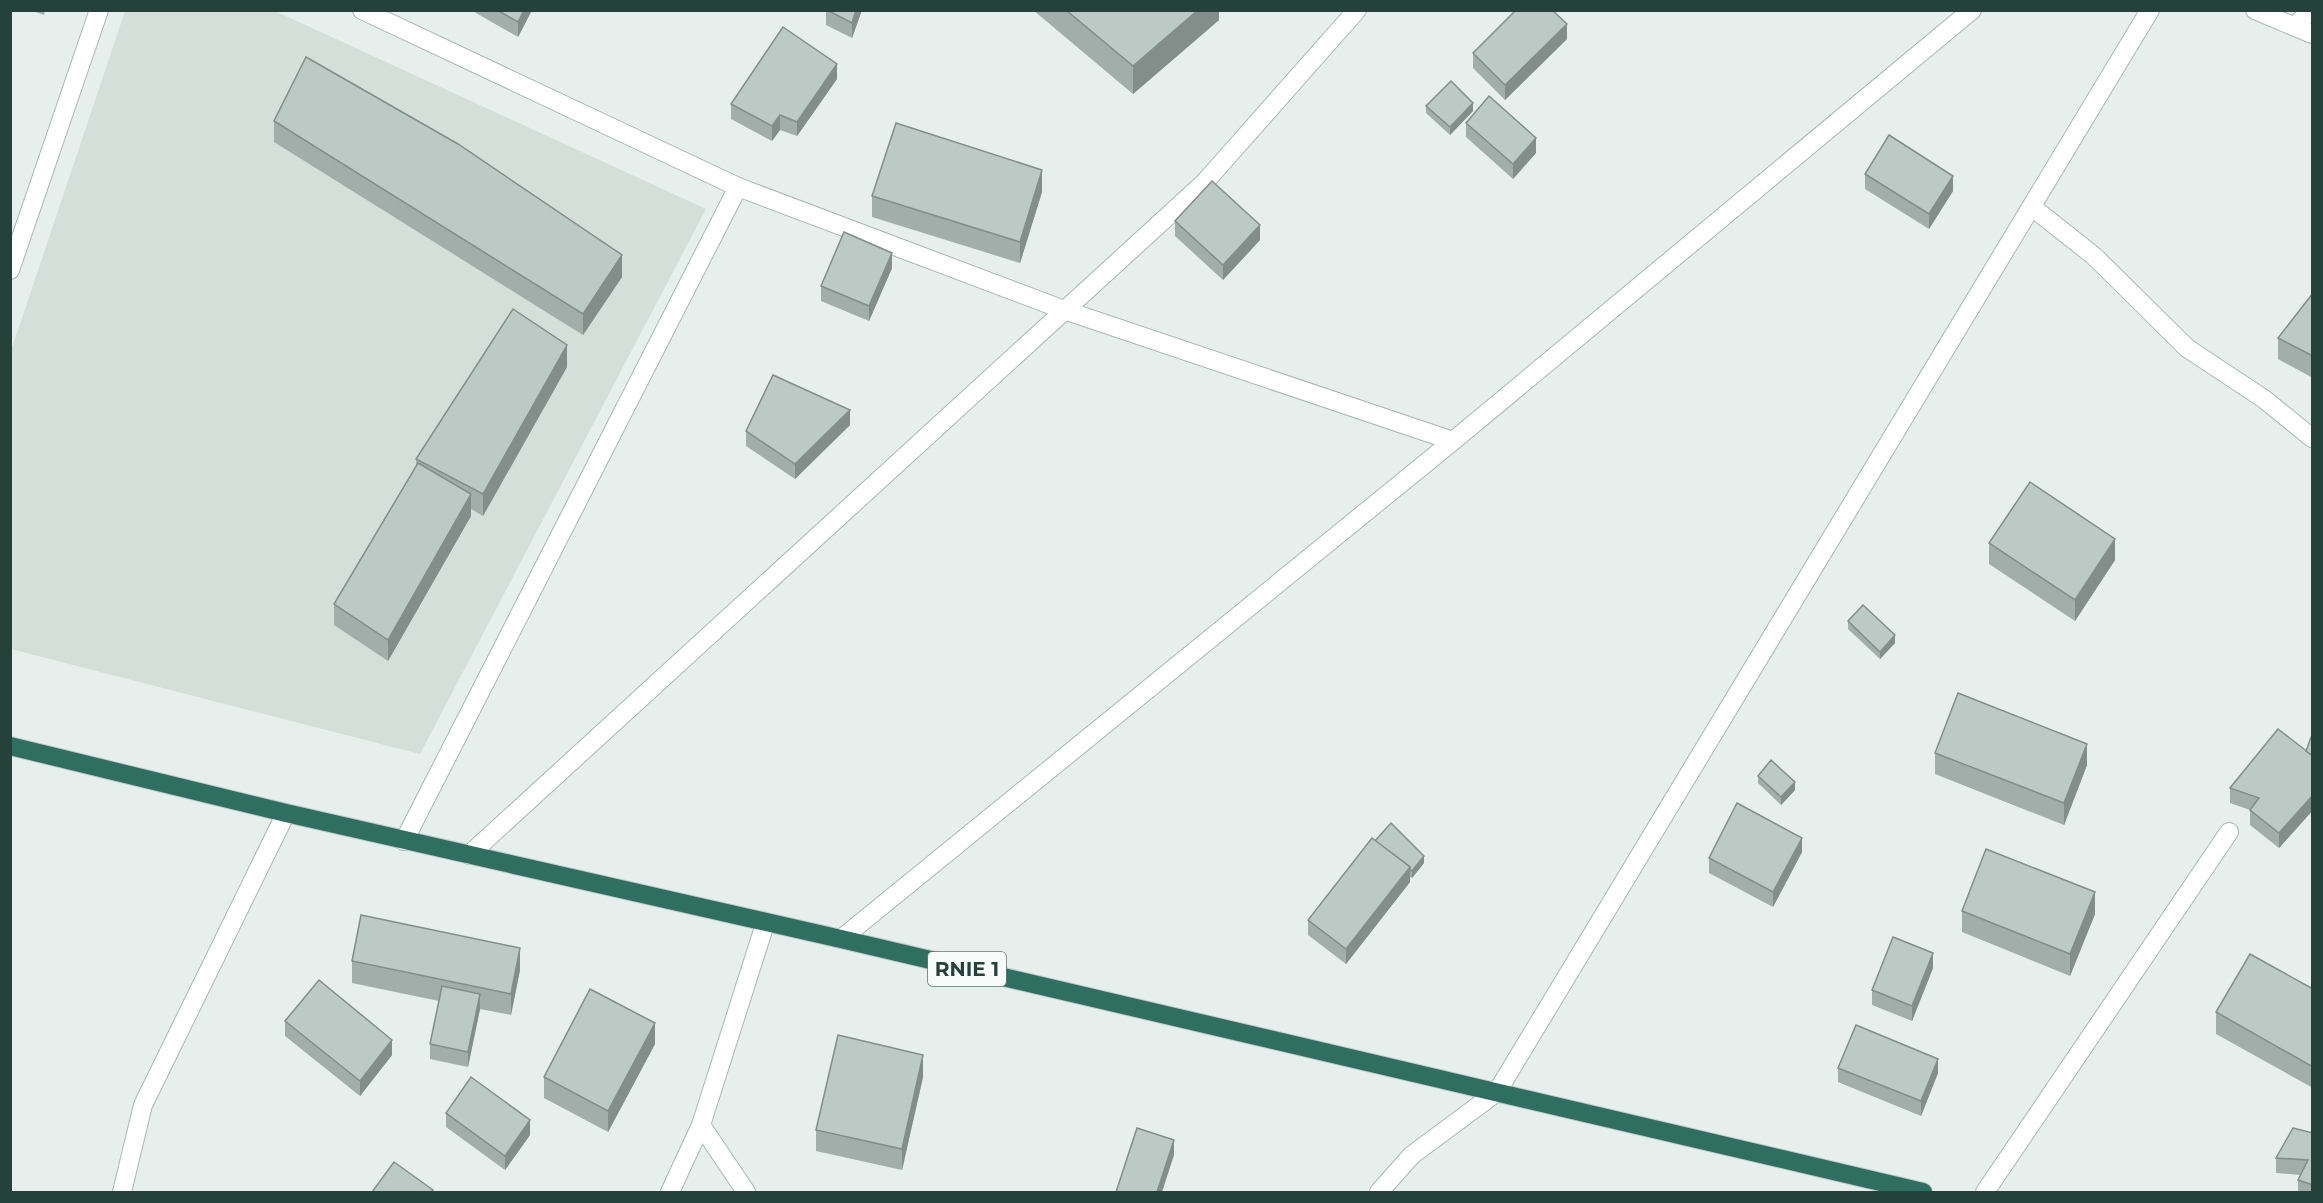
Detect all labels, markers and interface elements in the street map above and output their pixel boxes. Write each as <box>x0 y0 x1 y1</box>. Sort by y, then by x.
road number: RNIE 1 <box>928 952 1006 986</box>

